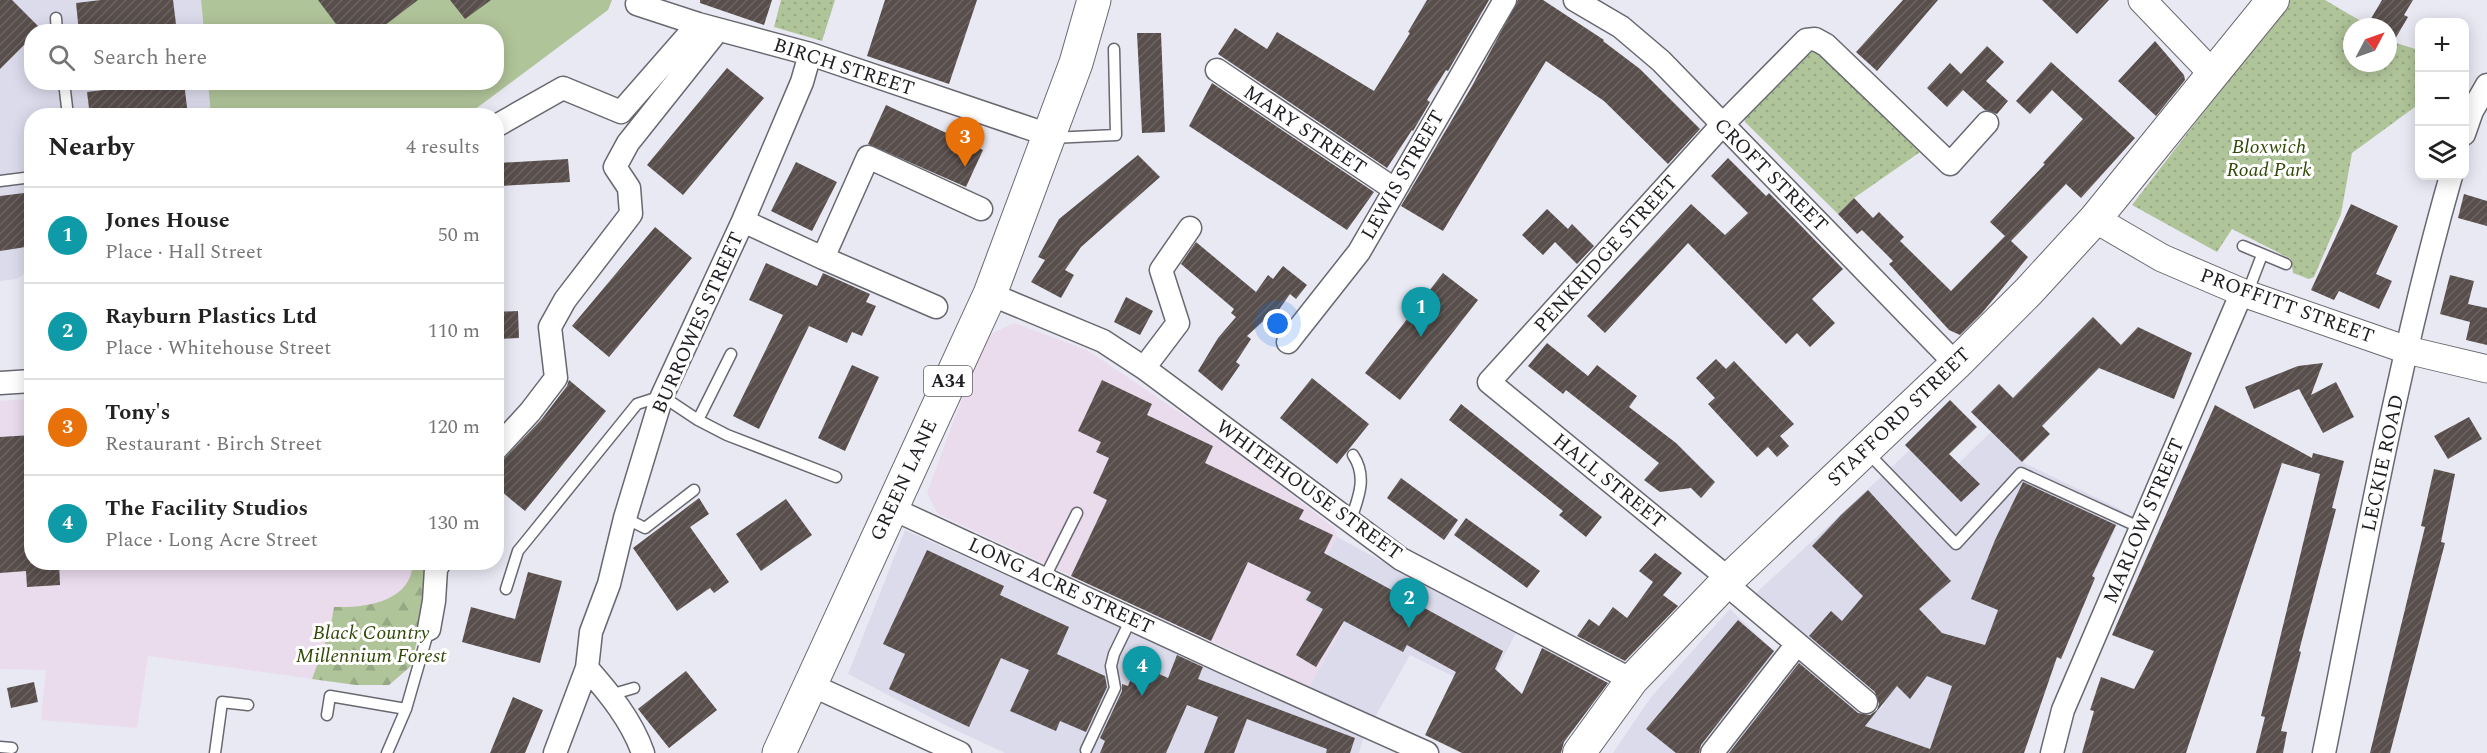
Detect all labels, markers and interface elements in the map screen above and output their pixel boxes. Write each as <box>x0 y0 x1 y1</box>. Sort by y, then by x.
north arrow <box>2343 18 2397 72</box>
map controls <box>2415 18 2469 180</box>
button: + <box>2415 18 2469 72</box>
search box <box>24 24 504 90</box>
street label: BIRCH STREET <box>770 30 918 104</box>
icon: search <box>45 41 78 74</box>
text: Search here <box>93 41 207 74</box>
button: − <box>2415 72 2469 126</box>
street label: MARY STREET <box>1237 78 1373 182</box>
street label: LEWIS STREET <box>1354 105 1452 245</box>
street label: CROFT STREET <box>1707 111 1835 239</box>
pin: 3 <box>946 118 984 167</box>
button: layers <box>2415 126 2469 180</box>
text: Nearby <box>48 127 134 167</box>
text: 4 results <box>406 132 480 162</box>
park label: Bloxwich Road Park <box>2226 132 2312 185</box>
street label: PENKRIDGE STREET <box>1527 169 1685 339</box>
text: Jones House <box>105 204 230 237</box>
text: 1 <box>62 220 73 250</box>
text: 50 m <box>438 220 480 250</box>
street label: BURROWES STREET <box>644 227 752 419</box>
text: Place · Hall Street <box>105 237 263 267</box>
street label: PROFFITT STREET <box>2196 261 2378 351</box>
pin: 1 <box>1402 288 1440 337</box>
text: Rayburn Plastics Ltd <box>105 300 317 333</box>
your location <box>1263 309 1292 338</box>
text: 2 <box>62 316 73 346</box>
text: 110 m <box>428 316 480 346</box>
text: Place · Whitehouse Street <box>105 333 331 363</box>
street label: STAFFORD STREET <box>1820 340 1978 494</box>
road number: A34 <box>924 366 972 396</box>
street label: LECKIE ROAD <box>2354 392 2412 534</box>
text: Tony's <box>105 396 170 429</box>
text: 3 <box>62 412 73 442</box>
text: 120 m <box>428 412 480 442</box>
street label: WHITEHOUSE STREET <box>1210 412 1408 568</box>
street label: GREEN LANE <box>863 414 945 546</box>
street label: HALL STREET <box>1546 426 1672 536</box>
text: Restaurant · Birch Street <box>105 429 322 459</box>
street label: MARLOW STREET <box>2096 434 2192 608</box>
text: The Facility Studios <box>105 492 308 525</box>
text: 4 <box>62 508 73 538</box>
text: 130 m <box>428 508 480 538</box>
text: Place · Long Acre Street <box>105 525 318 555</box>
street label: LONG ACRE STREET <box>963 530 1159 642</box>
pin: 2 <box>1390 578 1428 628</box>
park label: Black Country Millennium Forest <box>296 618 447 671</box>
pin: 4 <box>1122 646 1162 696</box>

